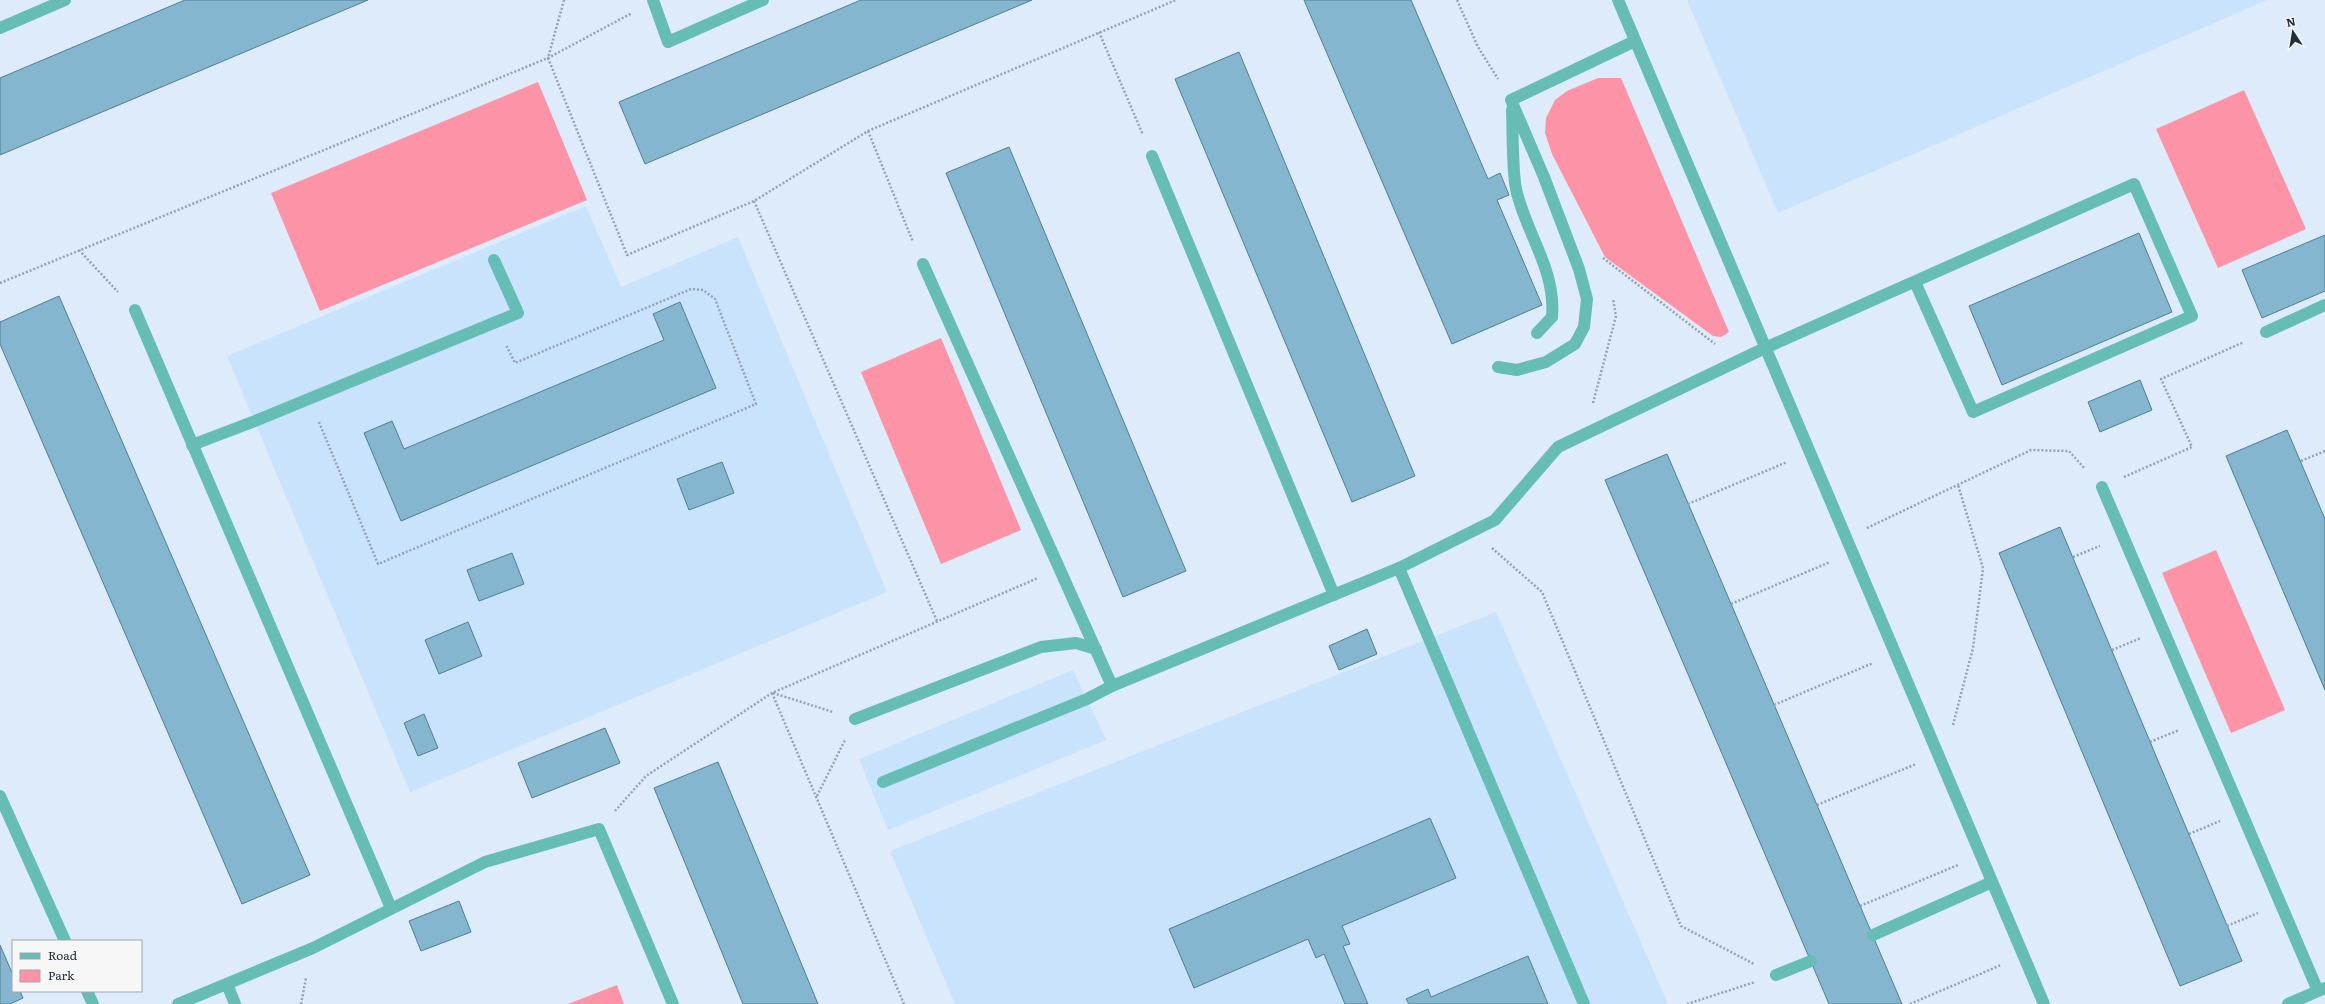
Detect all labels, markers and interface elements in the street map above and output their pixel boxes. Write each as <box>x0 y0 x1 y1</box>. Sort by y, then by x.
north arrow <box>2273 12 2313 52</box>
text: N <box>2285 12 2297 30</box>
legend <box>12 940 142 992</box>
text: Road <box>48 946 78 964</box>
text: Park <box>48 966 75 984</box>

